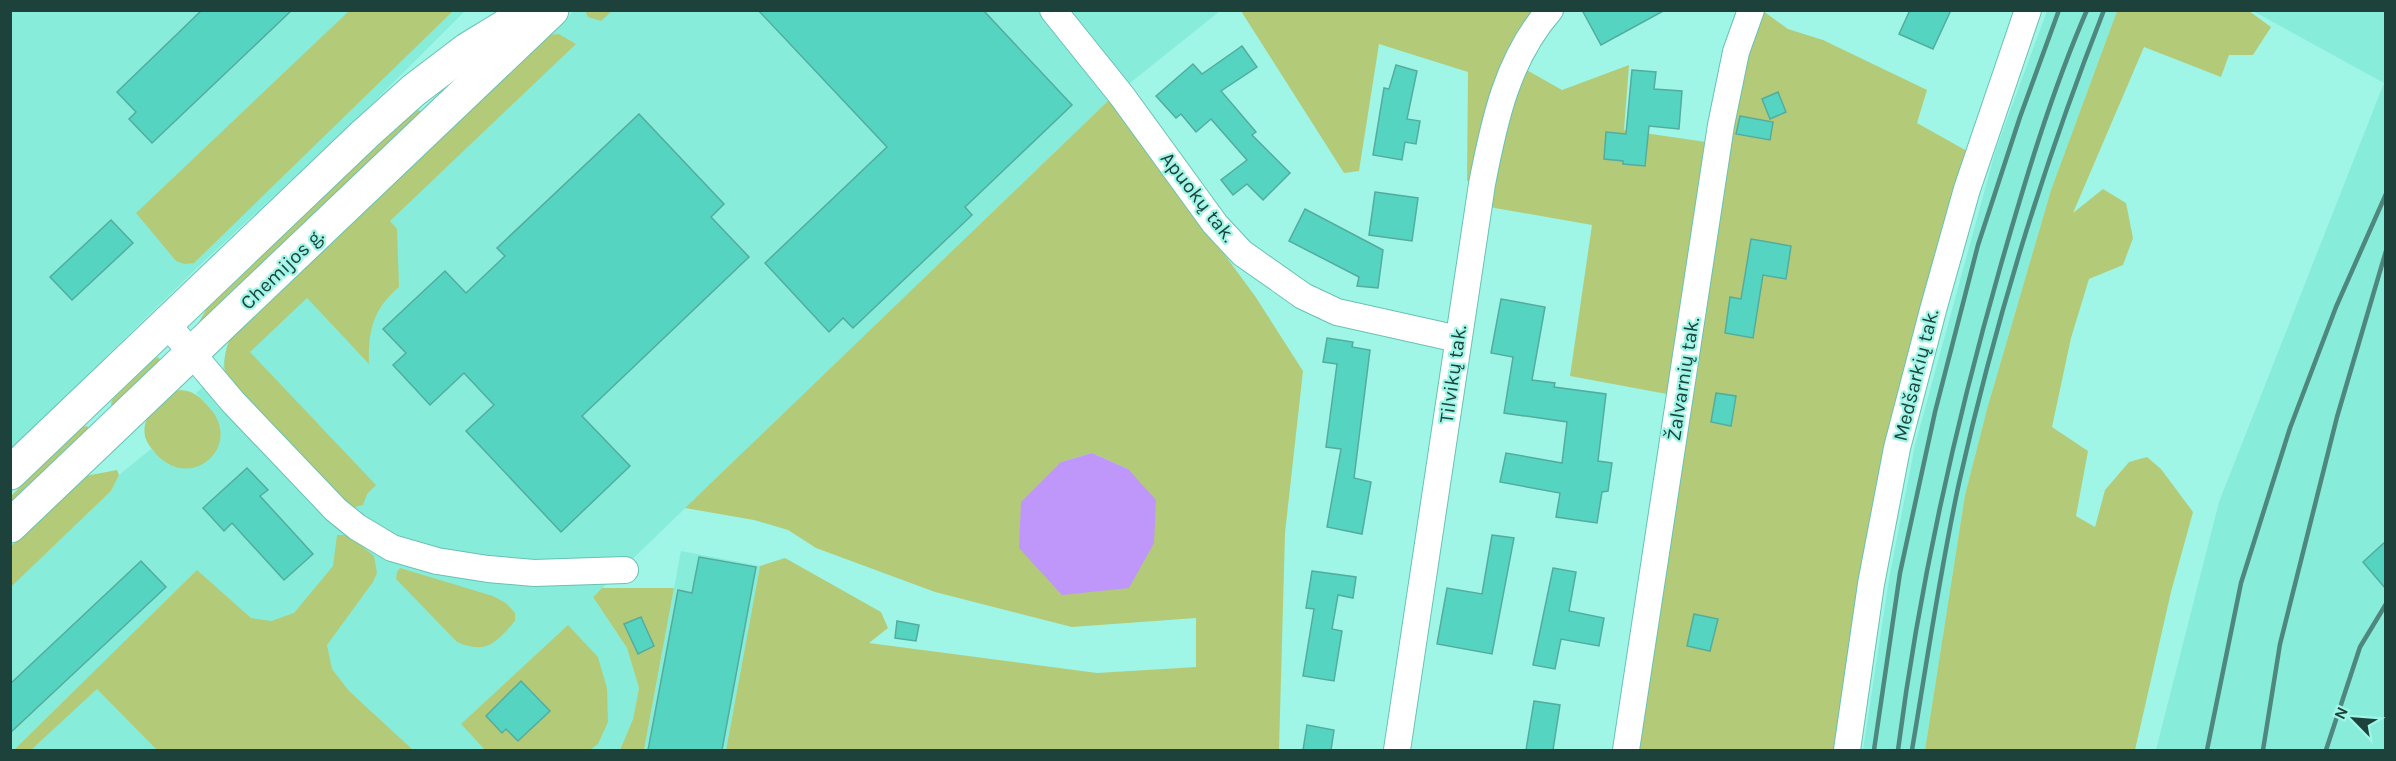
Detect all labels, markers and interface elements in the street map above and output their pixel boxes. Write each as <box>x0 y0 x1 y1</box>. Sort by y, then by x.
street label: Apuokų tak. <box>1156 147 1240 247</box>
street label: Chemijos g. <box>236 224 328 314</box>
street label: Medšarkių tak. <box>1888 307 1944 443</box>
street label: Žalvarnių tak. <box>1661 315 1704 443</box>
street label: Tilvikų tak. <box>1435 323 1471 425</box>
north arrow <box>2324 689 2384 749</box>
text: N <box>2330 704 2352 722</box>

